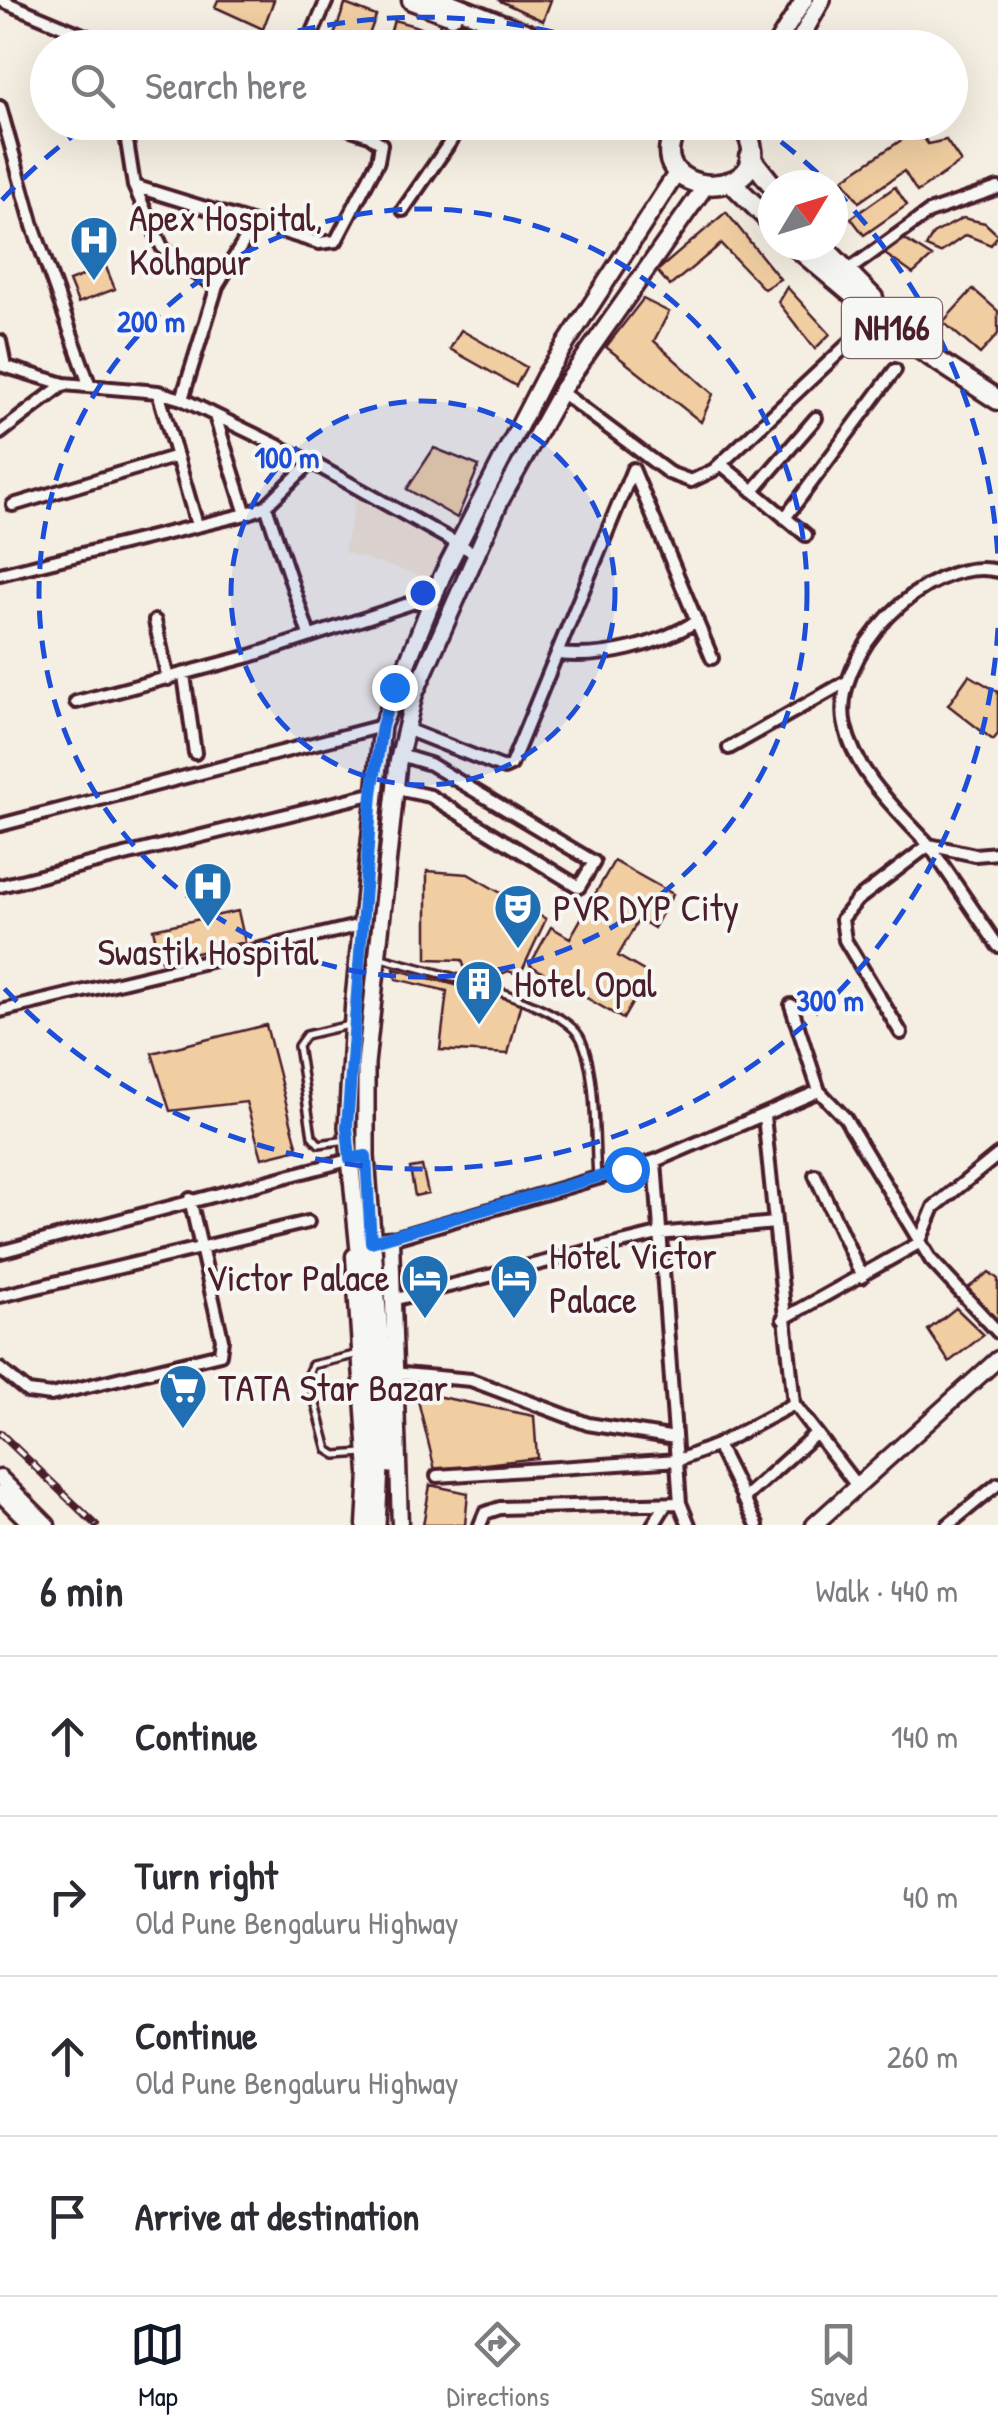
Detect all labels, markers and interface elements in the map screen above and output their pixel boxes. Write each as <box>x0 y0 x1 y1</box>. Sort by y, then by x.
search box <box>30 30 968 140</box>
icon: search <box>65 58 120 113</box>
text: Search here <box>145 59 307 111</box>
north arrow <box>758 170 848 260</box>
place label: Apex Hospital, Kolhapur <box>129 191 323 287</box>
hospital icon: Apex Hospital, Kolhapur <box>68 214 120 282</box>
road number: NH166 <box>842 298 942 358</box>
text: 200 m <box>117 301 185 341</box>
text: 100 m <box>254 437 320 477</box>
centre of rings <box>405 575 441 611</box>
route end <box>372 665 418 711</box>
hospital icon: Swastik Hospital <box>182 860 234 928</box>
place label: PVR DYP City <box>553 881 739 933</box>
theatre icon: PVR DYP City <box>492 882 544 950</box>
place label: Swastik Hospital <box>97 925 320 977</box>
place label: Hotel Opal <box>514 957 657 1009</box>
building icon: Hotel Opal <box>453 958 505 1026</box>
text: 300 m <box>796 980 864 1020</box>
route start <box>604 1147 650 1193</box>
place label: Hotel Victor Palace <box>549 1229 717 1325</box>
place label: Victor Palace <box>206 1251 390 1303</box>
hotel icon: Victor Palace <box>399 1252 451 1320</box>
hotel icon: Hotel Victor Palace <box>488 1252 540 1320</box>
place label: TATA Star Bazar <box>218 1361 448 1413</box>
supermarket icon: TATA Star Bazar <box>157 1362 209 1430</box>
text: 6 min <box>40 1562 123 1619</box>
text: Walk · 440 m <box>815 1569 958 1612</box>
icon: ahead <box>40 1709 95 1764</box>
text: Continue <box>135 1710 257 1762</box>
text: 140 m <box>891 1715 958 1758</box>
text: Turn right <box>135 1849 278 1901</box>
icon: right <box>40 1869 95 1924</box>
text: 40 m <box>903 1875 958 1918</box>
text: Old Pune Bengaluru Highway <box>135 1901 459 1944</box>
text: Continue <box>135 2009 257 2061</box>
icon: ahead <box>40 2029 95 2084</box>
text: 260 m <box>887 2035 958 2078</box>
text: Old Pune Bengaluru Highway <box>135 2061 459 2104</box>
icon: arrive <box>40 2189 95 2244</box>
text: Arrive at destination <box>135 2190 419 2242</box>
tab: Map <box>130 2317 185 2415</box>
tab: Directions <box>446 2317 549 2415</box>
tab: Saved <box>810 2317 868 2415</box>

